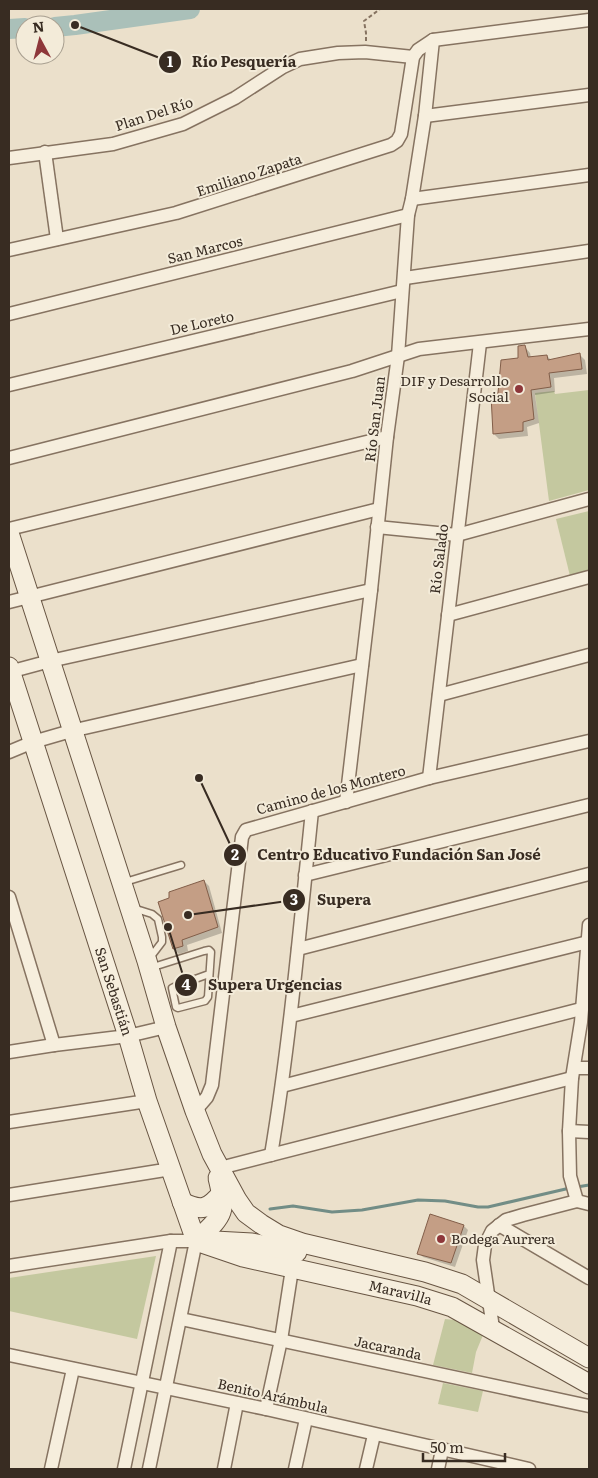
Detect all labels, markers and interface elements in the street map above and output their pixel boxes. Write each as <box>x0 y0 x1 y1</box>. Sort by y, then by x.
north arrow <box>15 15 65 65</box>
text: N <box>31 15 46 37</box>
callout: Río Pesquería <box>157 47 307 77</box>
text: 1 <box>167 49 173 72</box>
text: Río Pesquería <box>192 49 297 72</box>
street label: Plan Del Río <box>112 91 195 135</box>
street label: Emiliano Zapata <box>194 147 304 200</box>
street label: San Marcos <box>165 230 244 268</box>
street label: De Loreto <box>168 305 236 339</box>
place label: DIF y Desarrollo Social <box>400 370 509 406</box>
street label: Río San Juan <box>359 375 389 463</box>
marker: DIF y Desarrollo Social <box>513 383 525 395</box>
street label: Río Salado <box>424 523 452 595</box>
street label: Camino de los Montero <box>254 759 408 819</box>
callout: Centro Educativo Fundación San José <box>222 840 551 870</box>
text: 2 <box>231 842 239 865</box>
text: Centro Educativo Fundación San José <box>257 842 541 865</box>
callout: Supera <box>282 885 381 915</box>
text: 3 <box>290 887 298 910</box>
text: Supera <box>317 887 371 910</box>
street label: San Sebastián <box>91 944 138 1038</box>
callout: Supera Urgencias <box>173 970 352 1000</box>
text: 4 <box>181 972 191 995</box>
text: Supera Urgencias <box>208 972 342 995</box>
place label: Bodega Aurrera <box>451 1228 556 1248</box>
marker: Bodega Aurrera <box>435 1233 447 1245</box>
street label: Maravilla <box>367 1274 435 1309</box>
street label: Jacaranda <box>353 1330 424 1364</box>
street label: Benito Arámbula <box>216 1373 331 1418</box>
scale bar <box>423 1430 506 1462</box>
text: 50 m <box>430 1435 464 1458</box>

